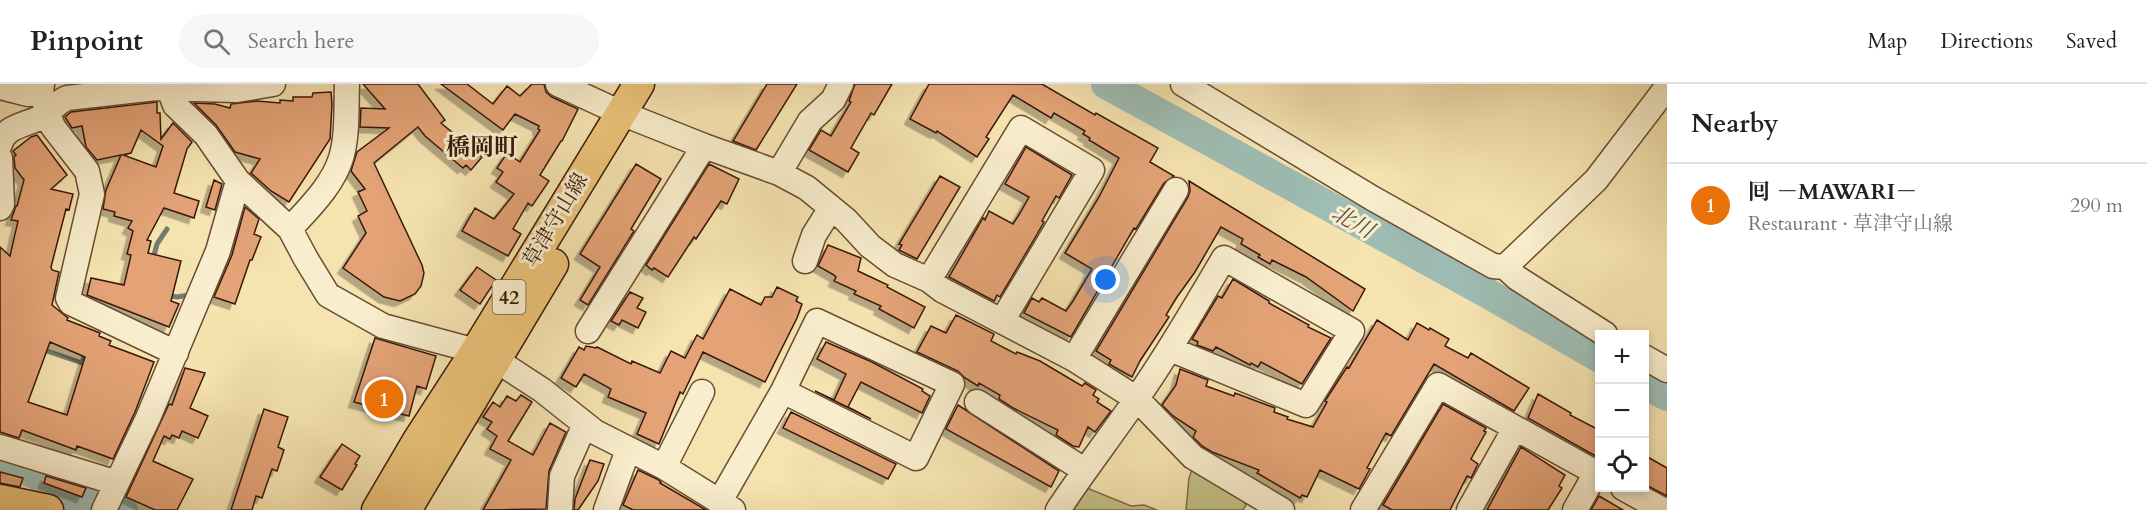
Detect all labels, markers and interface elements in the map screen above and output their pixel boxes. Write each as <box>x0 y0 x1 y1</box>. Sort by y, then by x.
search box <box>179 14 599 68</box>
text: Pinpoint <box>30 22 143 60</box>
icon: search <box>200 25 233 58</box>
text: Search here <box>248 26 354 56</box>
text: Map <box>1867 27 1907 56</box>
text: Directions <box>1940 27 2033 56</box>
text: Saved <box>2066 27 2117 56</box>
text: Nearby <box>1691 106 1779 141</box>
district label: 橋岡町 <box>446 131 518 164</box>
street label: 草津守山線 <box>516 168 595 273</box>
text: 囘 －MAWARI－ <box>1748 177 1917 207</box>
text: 1 <box>1705 192 1716 219</box>
text: 290 m <box>2070 192 2123 219</box>
water label: 北川 <box>1326 198 1381 247</box>
text: Restaurant · 草津守山線 <box>1748 210 1953 237</box>
your location <box>1091 265 1120 294</box>
road number: 42 <box>492 280 526 314</box>
map controls <box>1595 330 1649 492</box>
button: + <box>1595 330 1649 384</box>
pin: 1 <box>364 376 404 422</box>
button: − <box>1595 384 1649 438</box>
button: locate <box>1595 438 1649 492</box>

